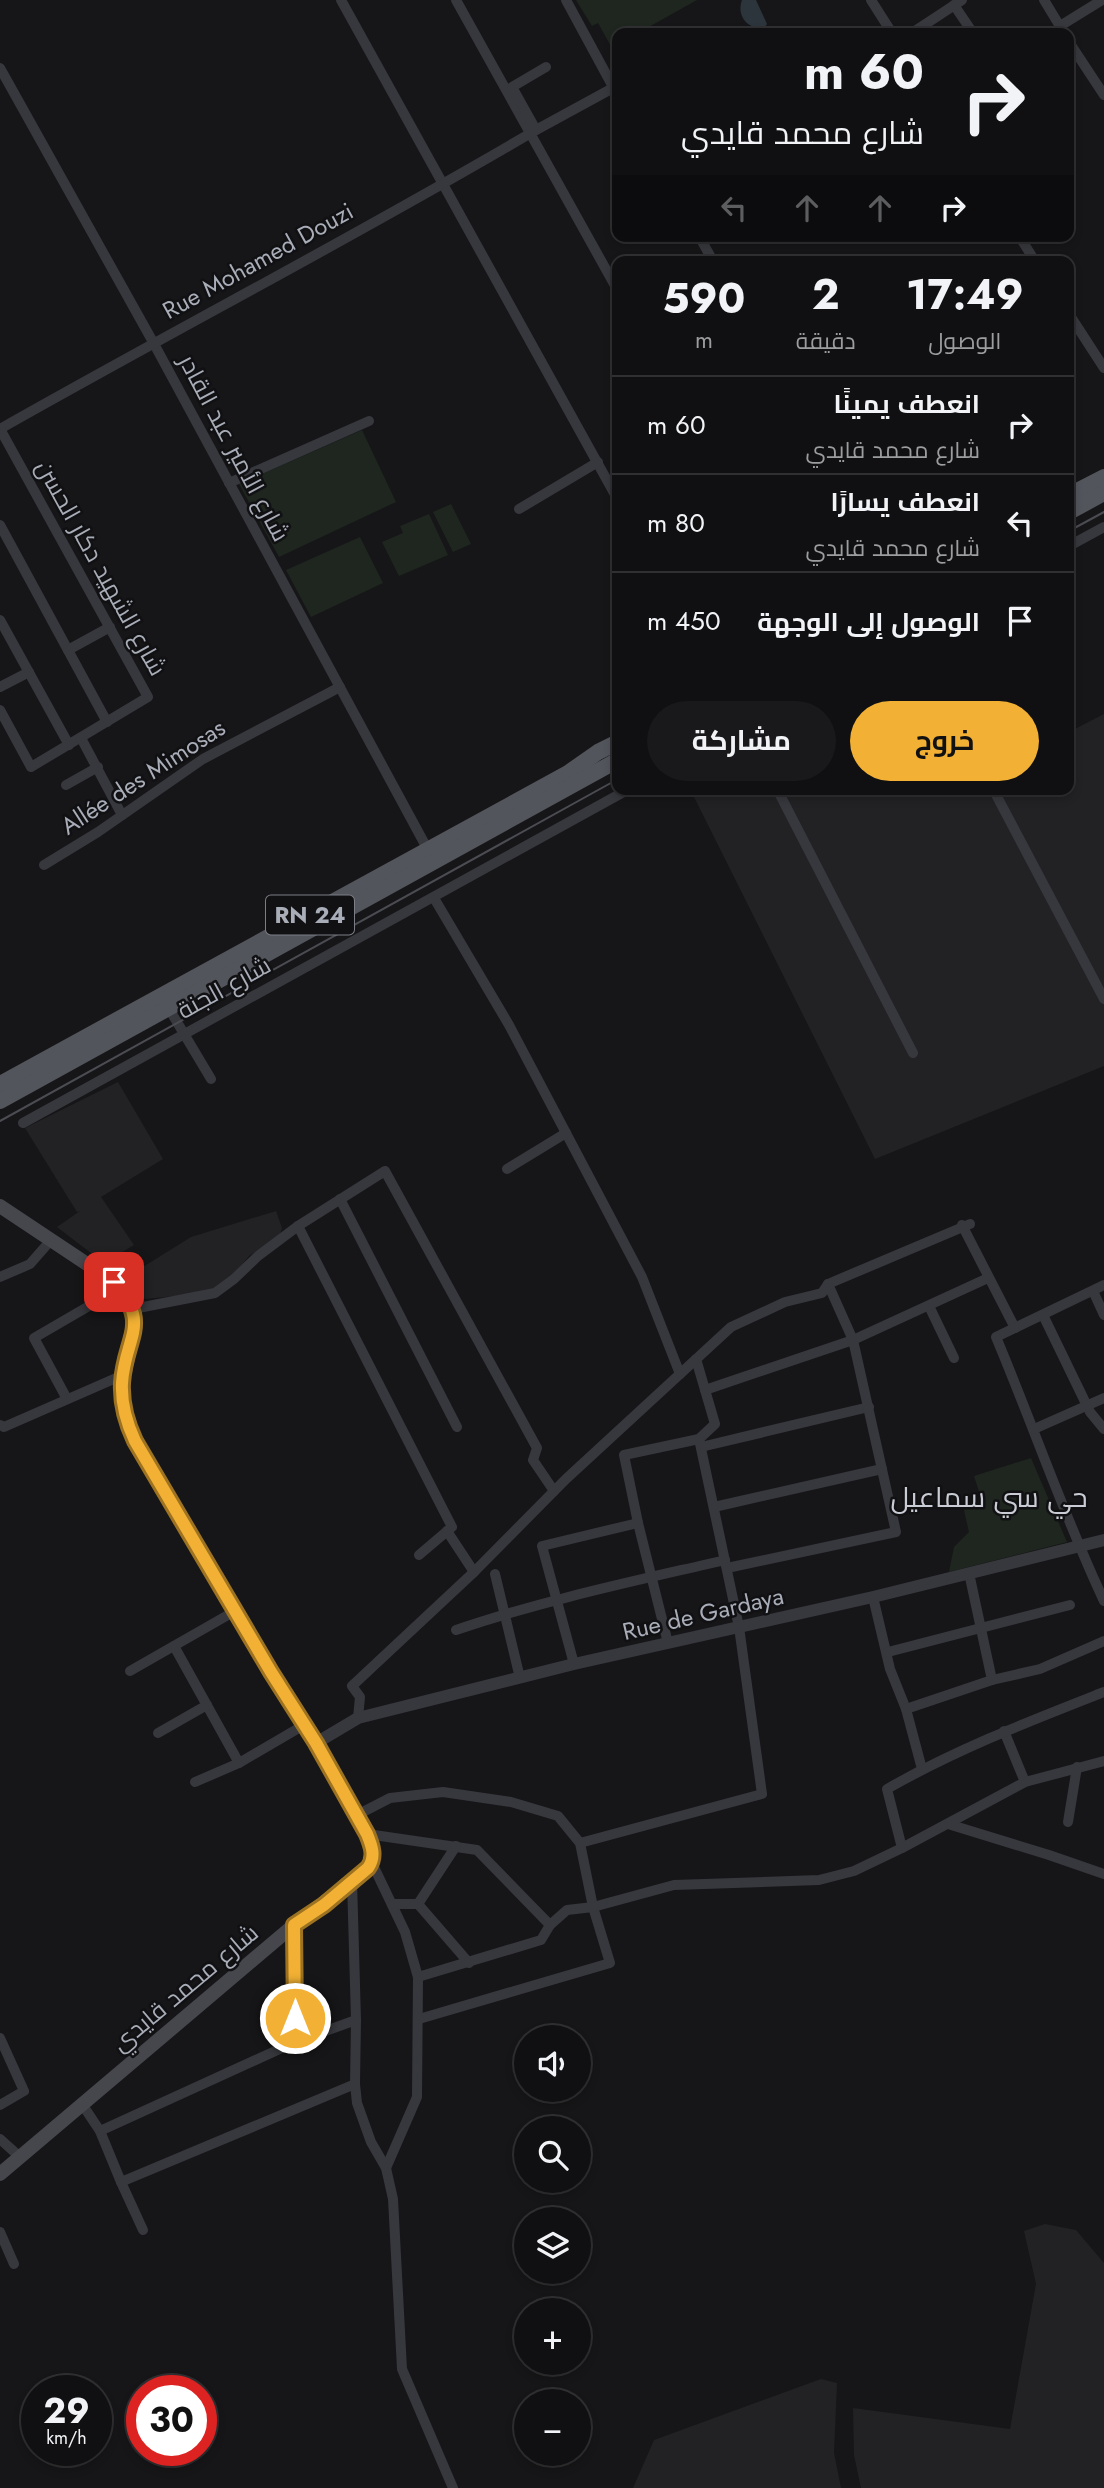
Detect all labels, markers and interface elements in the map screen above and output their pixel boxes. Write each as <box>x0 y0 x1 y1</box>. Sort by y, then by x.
text: 60 m <box>804 37 924 107</box>
icon: right <box>948 56 1039 147</box>
text: شارع محمد قايدي <box>681 110 924 156</box>
icon: left <box>715 189 753 227</box>
icon: ahead <box>788 189 826 227</box>
icon: ahead <box>861 189 899 227</box>
icon: right <box>934 189 972 227</box>
street label: Rue Mohamed Douzi <box>156 193 360 328</box>
text: 2 <box>812 264 839 325</box>
text: 17:49 <box>906 264 1024 325</box>
text: 590 <box>662 268 745 329</box>
text: m <box>695 323 713 357</box>
text: دقيقة <box>796 324 856 358</box>
text: الوصول <box>928 324 1001 358</box>
street label: شارع الأمير عبد القادر <box>169 346 299 547</box>
text: انعطف يمينًا <box>834 385 980 423</box>
text: 60 m <box>647 406 706 444</box>
icon: right <box>1001 406 1039 444</box>
text: شارع محمد قايدي <box>805 433 980 467</box>
street label: شارع الشهيد دكار الحسن <box>27 453 175 682</box>
text: انعطف يسارًا <box>830 483 980 521</box>
text: 80 m <box>647 504 705 542</box>
icon: left <box>1001 504 1039 542</box>
text: شارع محمد قايدي <box>805 531 980 565</box>
text: 450 m <box>647 602 721 640</box>
icon: arrive <box>1001 602 1039 640</box>
text: الوصول إلى الوجهة <box>757 603 980 641</box>
button: مشاركة <box>647 701 836 781</box>
button: خروج <box>850 701 1039 781</box>
street label: Allée des Mimosas <box>53 710 232 843</box>
road number: RN 24 <box>266 896 354 934</box>
street label: شارع الجنة <box>171 947 277 1028</box>
pin <box>84 1252 144 1312</box>
icon: arrive <box>95 1263 133 1301</box>
district label: حي سي سماعيل <box>891 1477 1087 1519</box>
street label: Rue de Gardaya <box>619 1578 787 1649</box>
street label: شارع محمد قايدي <box>104 1916 266 2060</box>
position arrow <box>258 1981 332 2055</box>
map controls <box>514 2025 591 2466</box>
button: sound <box>514 2025 591 2102</box>
button: search <box>514 2116 591 2193</box>
button: layers <box>514 2207 591 2284</box>
button: + <box>514 2298 591 2375</box>
speed limit sign: 30 <box>126 2375 217 2466</box>
text: 29 <box>43 2386 90 2436</box>
button: − <box>514 2389 591 2466</box>
text: km/h <box>46 2425 87 2451</box>

